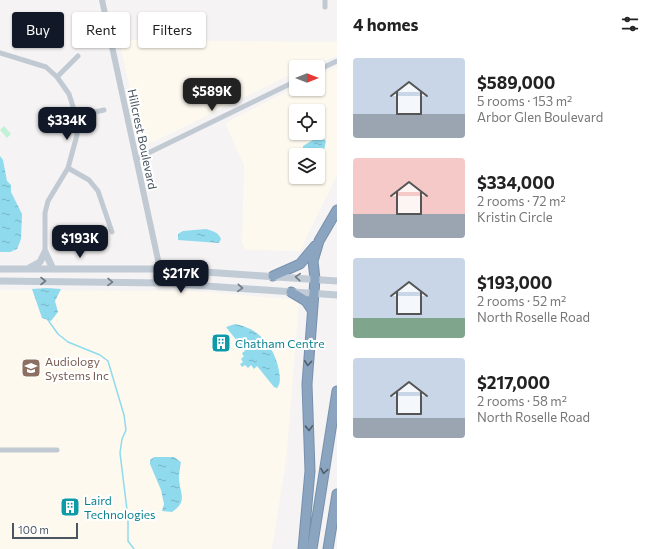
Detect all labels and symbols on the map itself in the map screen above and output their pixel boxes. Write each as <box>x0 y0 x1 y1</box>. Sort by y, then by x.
north arrow <box>289 60 325 96</box>
pin: $589K <box>184 78 240 112</box>
street label: Hillcrest Boulevard <box>126 87 161 191</box>
pin: $334K <box>39 107 95 141</box>
pin: $193K <box>52 225 108 259</box>
pin: $217K <box>153 260 209 294</box>
one-way arrow <box>295 273 301 282</box>
one-way arrow <box>40 277 46 285</box>
one-way arrow <box>107 277 113 286</box>
one-way arrow <box>237 284 243 293</box>
building icon: Chatham Centre <box>210 332 232 354</box>
place label: Chatham Centre <box>235 336 324 350</box>
place label: Audiology Systems Inc <box>45 354 109 382</box>
school or university icon: Audiology Systems Inc <box>20 357 42 379</box>
one-way arrow <box>303 360 312 366</box>
one-way arrow <box>305 425 314 431</box>
one-way arrow <box>320 468 329 474</box>
place label: Laird Technologies <box>84 493 156 521</box>
building icon: Laird Technologies <box>59 496 81 518</box>
scale bar <box>12 521 78 540</box>

